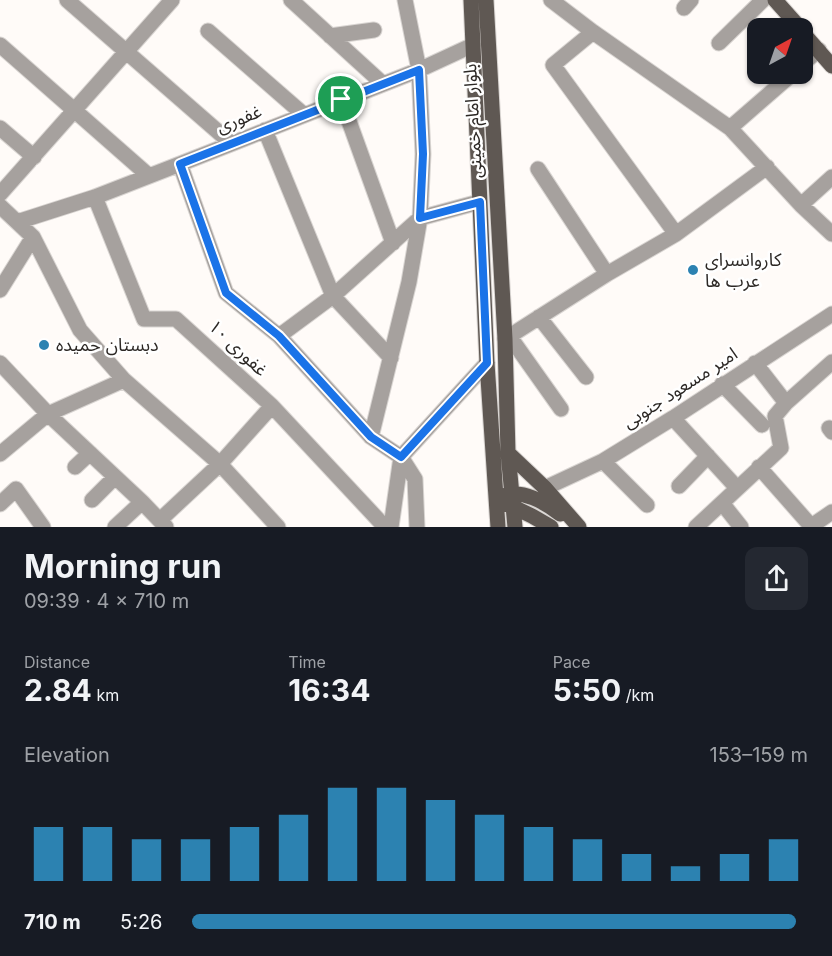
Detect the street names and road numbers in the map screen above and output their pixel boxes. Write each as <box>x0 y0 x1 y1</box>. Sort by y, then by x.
street label: بلوار امام خمینی <box>459 63 490 179</box>
street label: غفوری <box>213 100 265 138</box>
street label: غفوری ۱۰ <box>204 315 272 381</box>
street label: امیر مسعود جنوبی <box>619 343 741 433</box>

